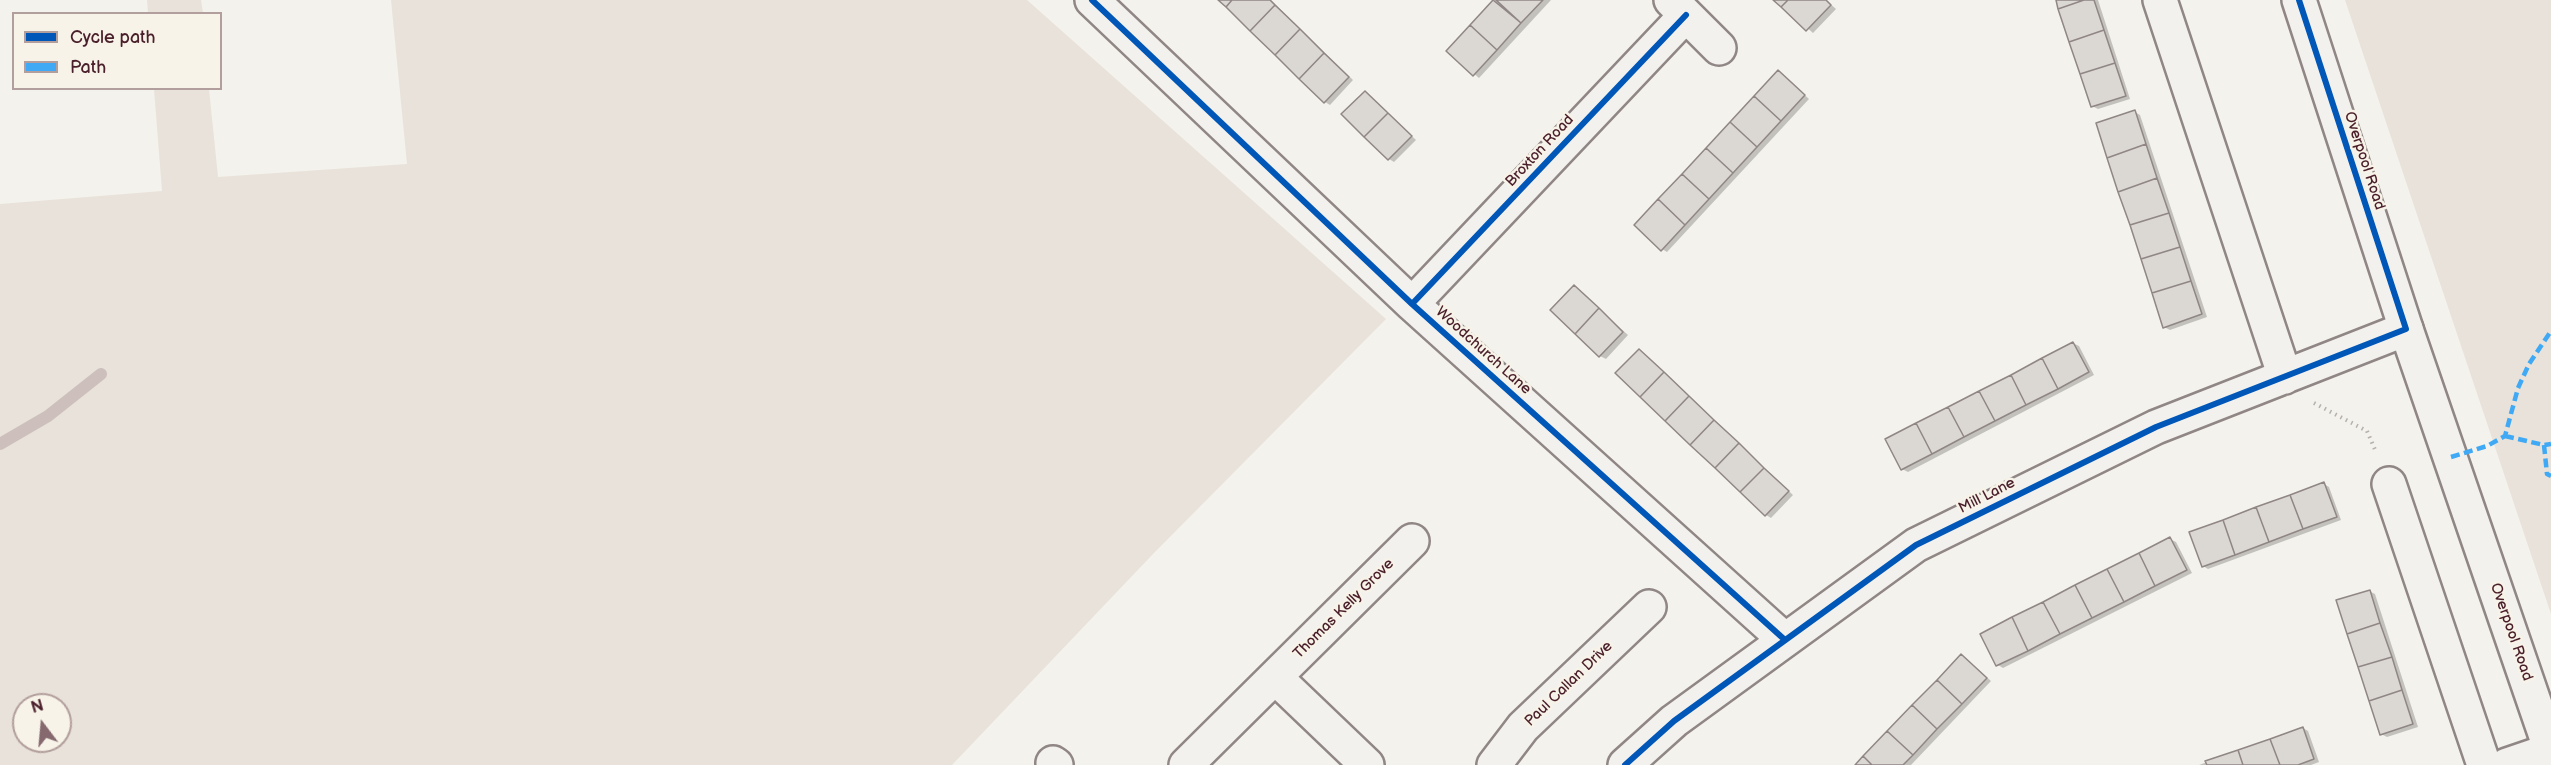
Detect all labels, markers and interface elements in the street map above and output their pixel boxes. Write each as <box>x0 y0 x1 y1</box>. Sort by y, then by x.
legend <box>12 12 222 90</box>
text: Cycle path <box>70 27 156 48</box>
text: Path <box>70 57 106 78</box>
street label: Overpool Road <box>2340 110 2388 212</box>
street label: Broxton Road <box>1502 111 1578 191</box>
street label: Woodchurch Lane <box>1431 303 1535 399</box>
street label: Mill Lane <box>1956 474 2018 518</box>
street label: Thomas Kelly Grove <box>1290 555 1398 663</box>
street label: Overpool Road <box>2486 581 2536 683</box>
street label: Paul Callan Drive <box>1521 638 1617 730</box>
north arrow <box>12 693 72 753</box>
text: N <box>29 696 46 718</box>

